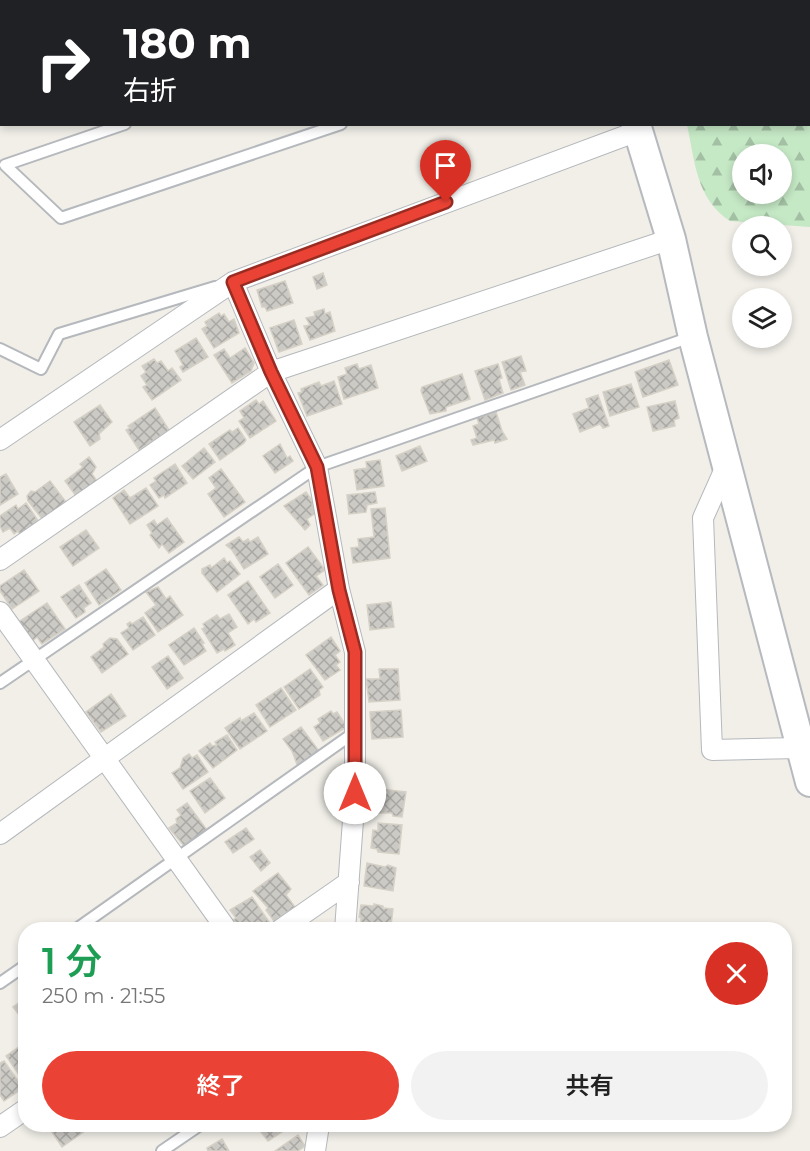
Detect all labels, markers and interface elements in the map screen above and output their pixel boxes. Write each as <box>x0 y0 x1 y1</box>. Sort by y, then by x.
text: 180 m <box>123 17 252 69</box>
icon: right <box>24 24 102 102</box>
text: 右折 <box>123 74 177 107</box>
pin <box>420 140 471 202</box>
map controls <box>732 144 792 348</box>
button: sound <box>732 144 792 204</box>
icon: arrive <box>429 149 462 182</box>
button: search <box>732 216 792 276</box>
button: layers <box>732 288 792 348</box>
position arrow <box>323 761 387 825</box>
text: 1 分 <box>42 939 102 983</box>
button: close <box>705 942 768 1005</box>
text: 250 m · 21:55 <box>42 984 165 1008</box>
button: 終了 <box>42 1051 399 1120</box>
button: 共有 <box>411 1051 768 1120</box>

